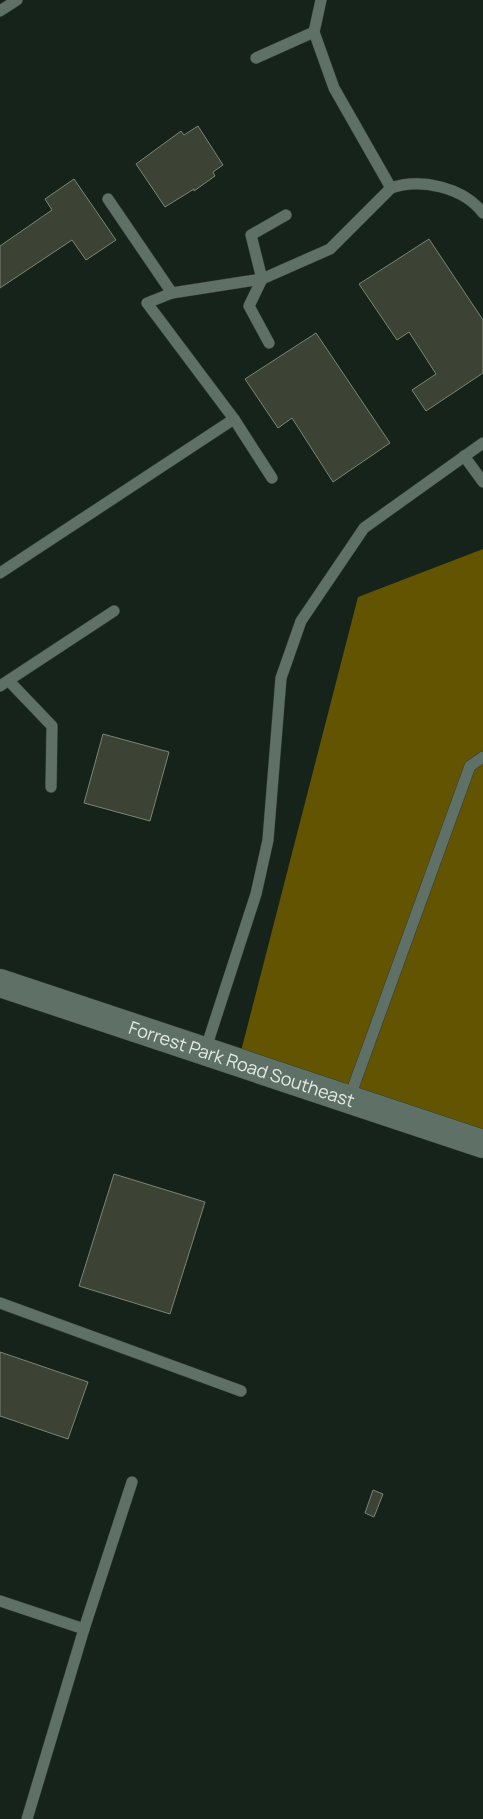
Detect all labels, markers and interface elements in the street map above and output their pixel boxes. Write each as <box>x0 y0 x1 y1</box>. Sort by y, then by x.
street label: Forrest Park Road Southeast <box>126 1015 358 1112</box>

